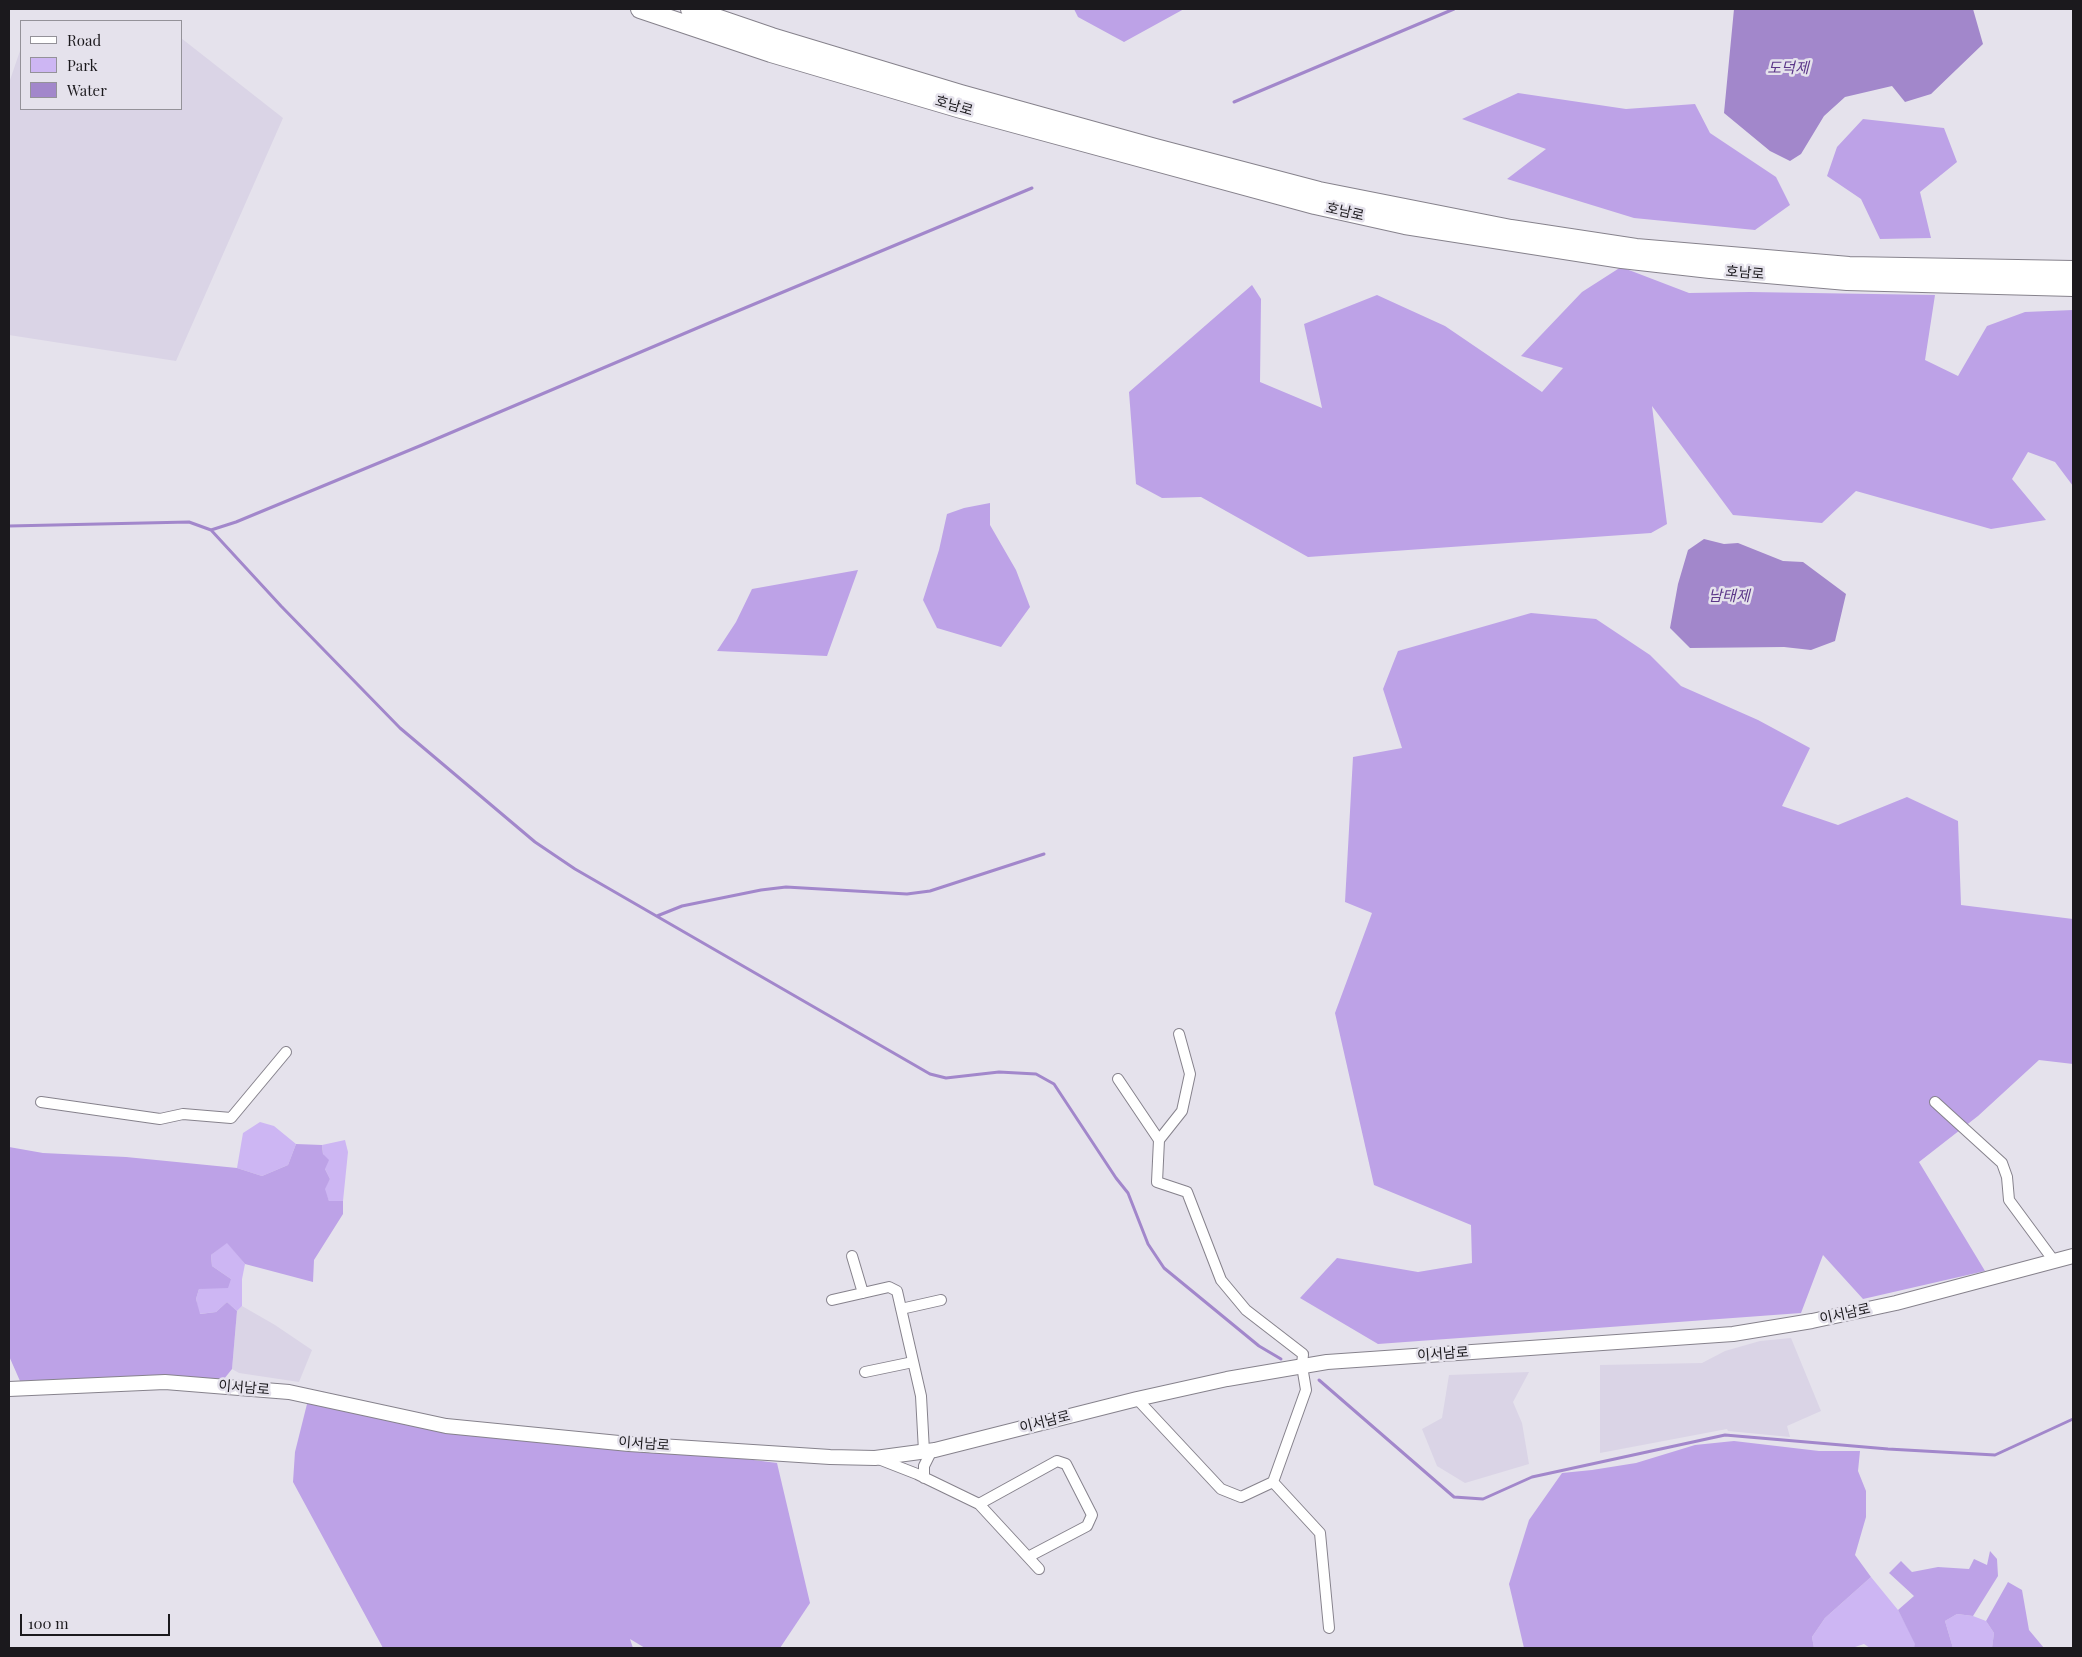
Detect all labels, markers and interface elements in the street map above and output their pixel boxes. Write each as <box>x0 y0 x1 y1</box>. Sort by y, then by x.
legend <box>20 20 182 110</box>
text: Road <box>67 30 101 50</box>
text: Park <box>67 55 98 75</box>
water label: 도덕제 <box>1767 59 1809 77</box>
text: Water <box>67 80 107 100</box>
street label: 호남로 <box>933 93 975 119</box>
street label: 호남로 <box>1324 199 1366 225</box>
street label: 호남로 <box>1725 263 1765 283</box>
water label: 남태제 <box>1708 587 1750 605</box>
street label: 이서남로 <box>1818 1300 1872 1328</box>
street label: 이서남로 <box>1417 1344 1469 1364</box>
street label: 이서남로 <box>218 1377 270 1399</box>
street label: 이서남로 <box>1018 1408 1072 1436</box>
street label: 이서남로 <box>618 1434 670 1454</box>
scale bar <box>22 1604 172 1636</box>
text: 100 m <box>28 1613 69 1633</box>

